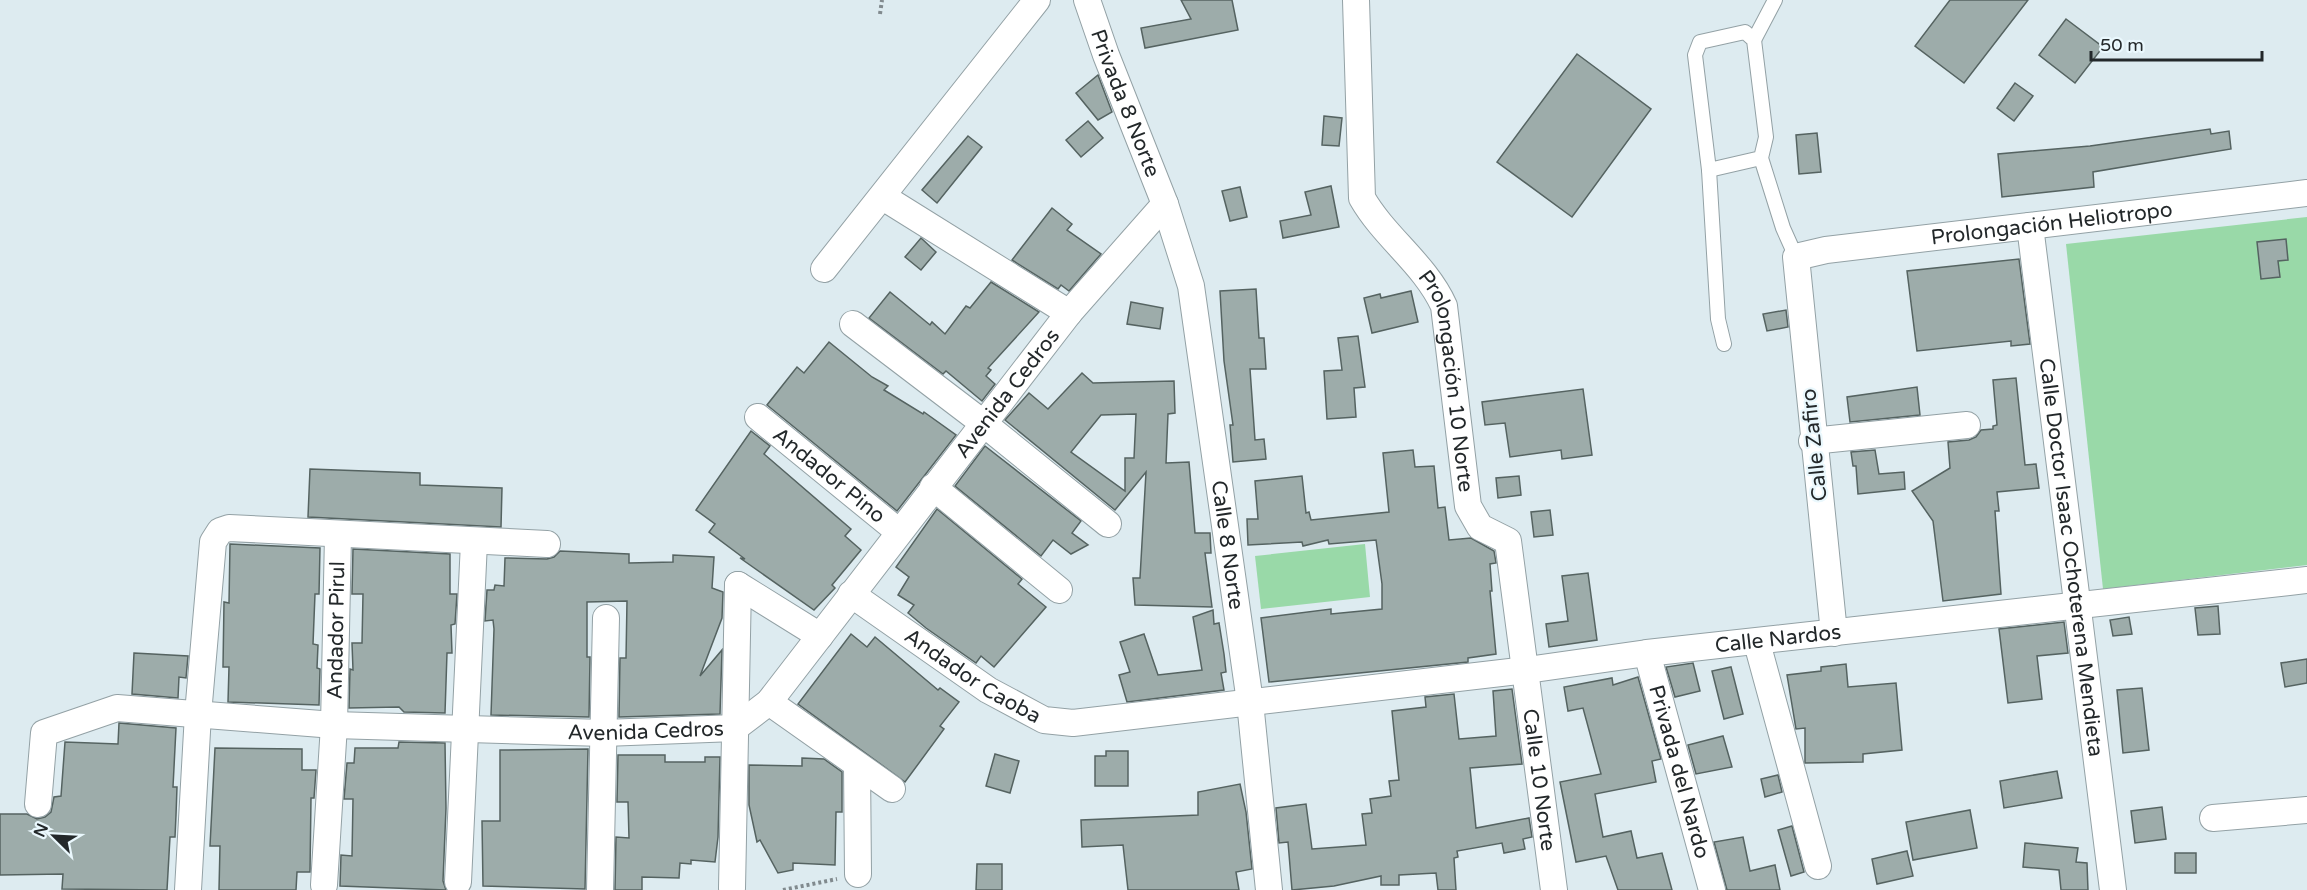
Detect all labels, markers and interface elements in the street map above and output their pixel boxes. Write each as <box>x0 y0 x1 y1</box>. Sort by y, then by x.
scale bar <box>2091 24 2262 62</box>
street label: Privada 8 Norte <box>1085 26 1165 181</box>
text: 50 m <box>2100 34 2144 56</box>
street label: Prolongación Heliotropo <box>1930 197 2174 250</box>
street label: Prolongación 10 Norte <box>1413 265 1478 494</box>
street label: Avenida Cedros <box>950 324 1065 463</box>
street label: Calle Doctor Isaac Ochoterena Mendieta <box>2034 357 2108 758</box>
street label: Calle Zafiro <box>1796 387 1833 502</box>
street label: Andador Pino <box>768 422 890 529</box>
street label: Calle 8 Norte <box>1206 479 1249 611</box>
street label: Andador Pirul <box>323 561 350 700</box>
street label: Calle Nardos <box>1714 620 1842 658</box>
street label: Andador Caoba <box>900 623 1045 729</box>
street label: Privada del Nardo <box>1643 682 1715 861</box>
street label: Calle 10 Norte <box>1517 707 1561 853</box>
street label: Avenida Cedros <box>567 716 724 746</box>
north arrow <box>24 806 84 866</box>
text: N <box>29 820 53 840</box>

